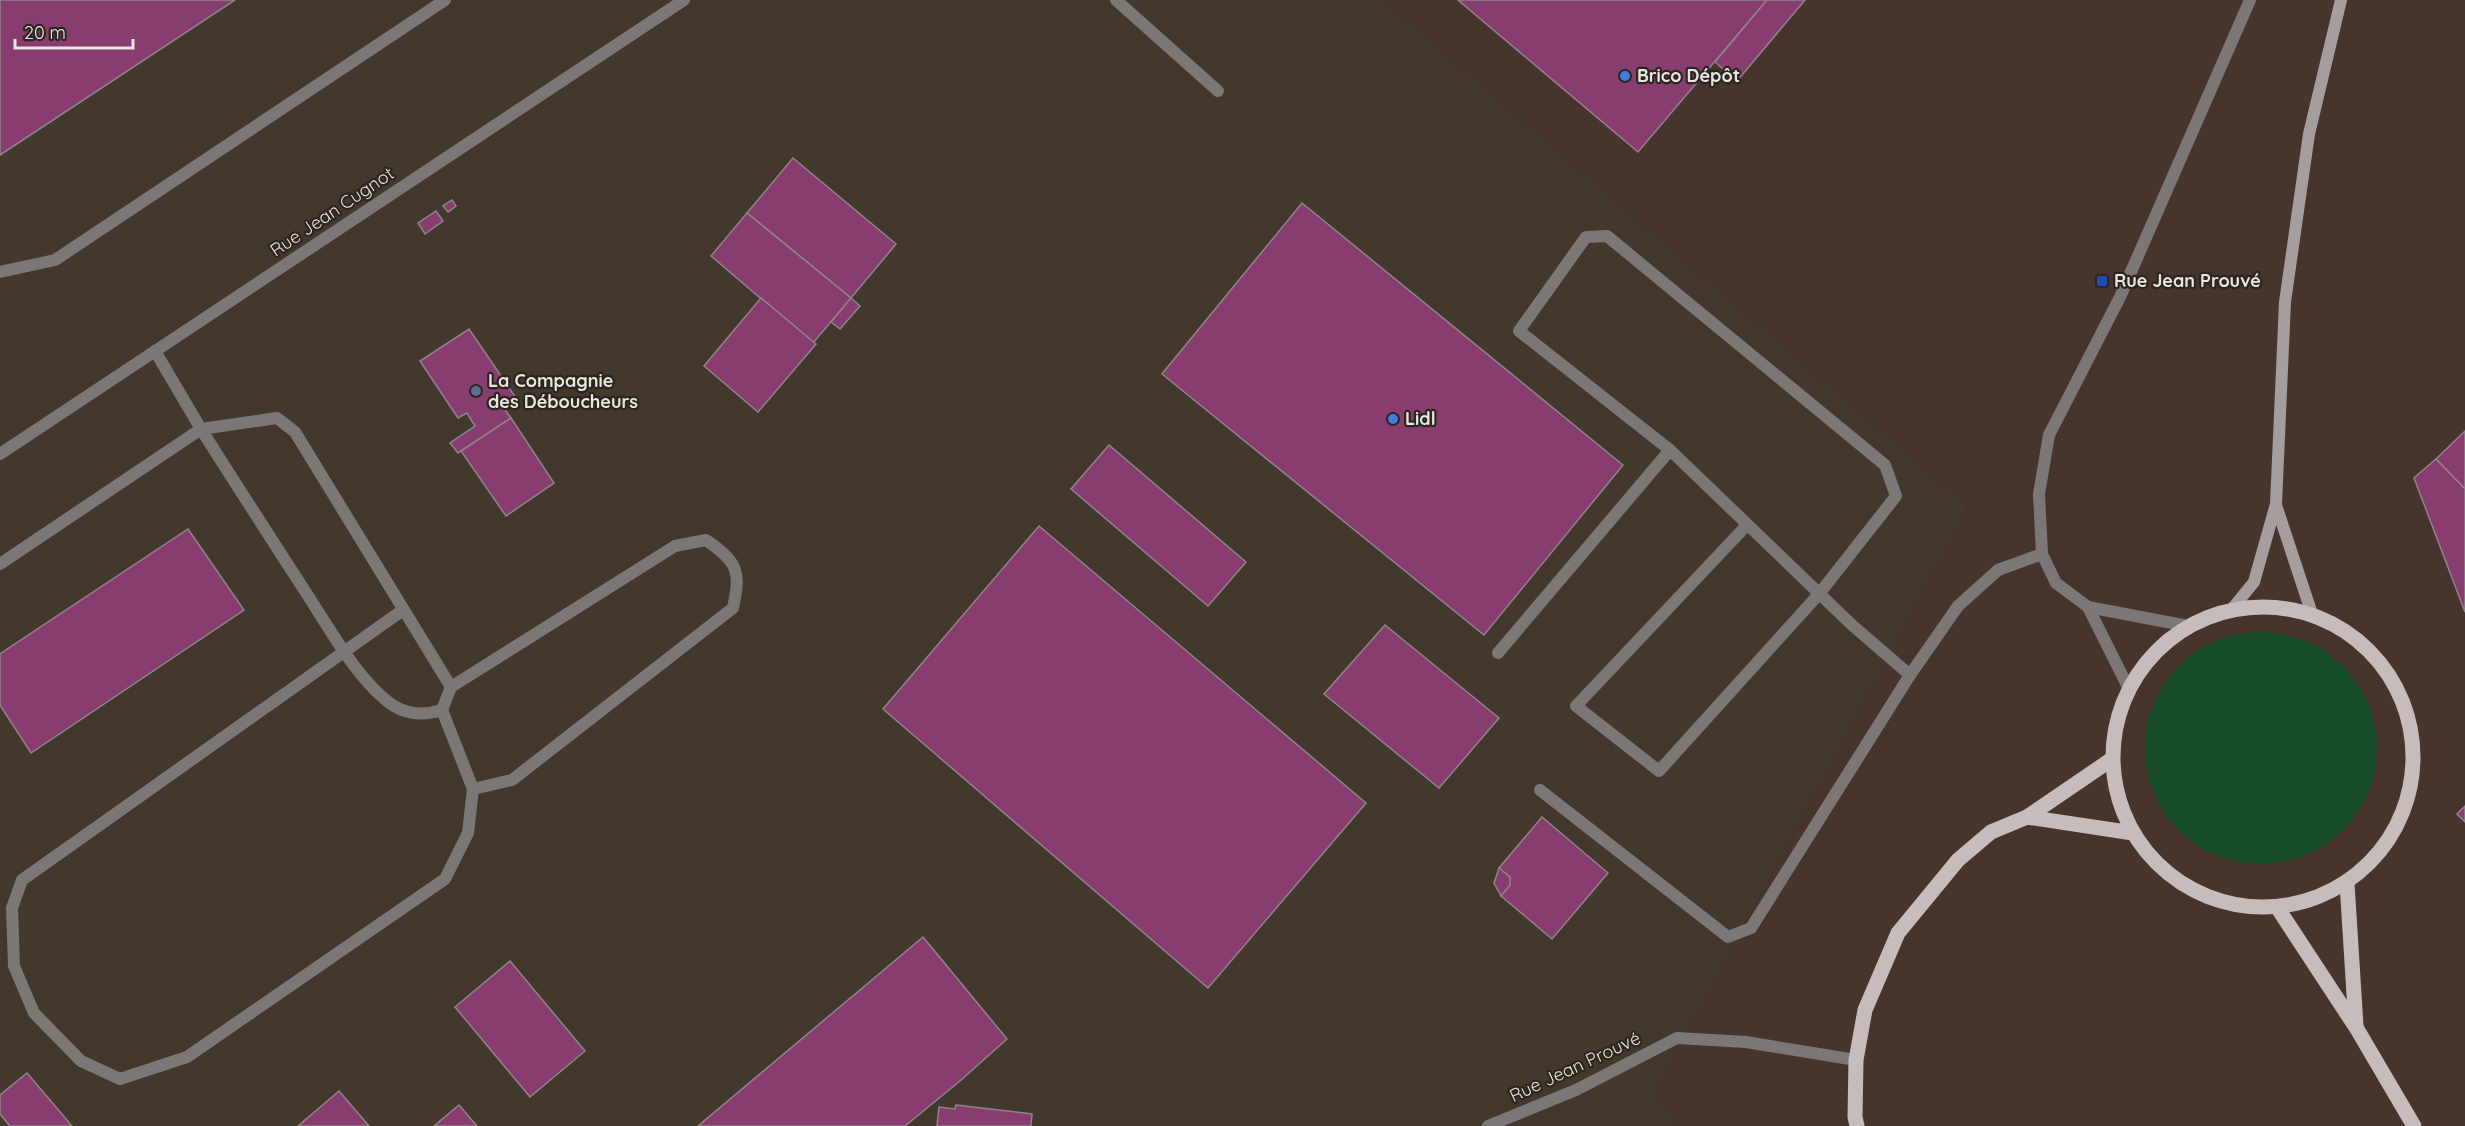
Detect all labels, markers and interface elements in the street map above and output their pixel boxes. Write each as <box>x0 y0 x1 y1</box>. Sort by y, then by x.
scale bar <box>15 12 134 50</box>
text: 20 m <box>24 21 66 44</box>
place label: Brico Dépôt <box>1637 64 1740 87</box>
marker: Brico Dépôt <box>1618 69 1632 83</box>
street label: Rue Jean Cugnot <box>265 162 398 261</box>
place label: Rue Jean Prouvé <box>2114 269 2261 292</box>
marker: Rue Jean Prouvé <box>2095 274 2109 288</box>
place label: La Compagnie des Déboucheurs <box>488 369 638 413</box>
marker: La Compagnie des Déboucheurs <box>469 384 483 398</box>
place label: Lidl <box>1405 407 1436 430</box>
marker: Lidl <box>1386 412 1400 426</box>
street label: Rue Jean Prouvé <box>1506 1026 1644 1107</box>

